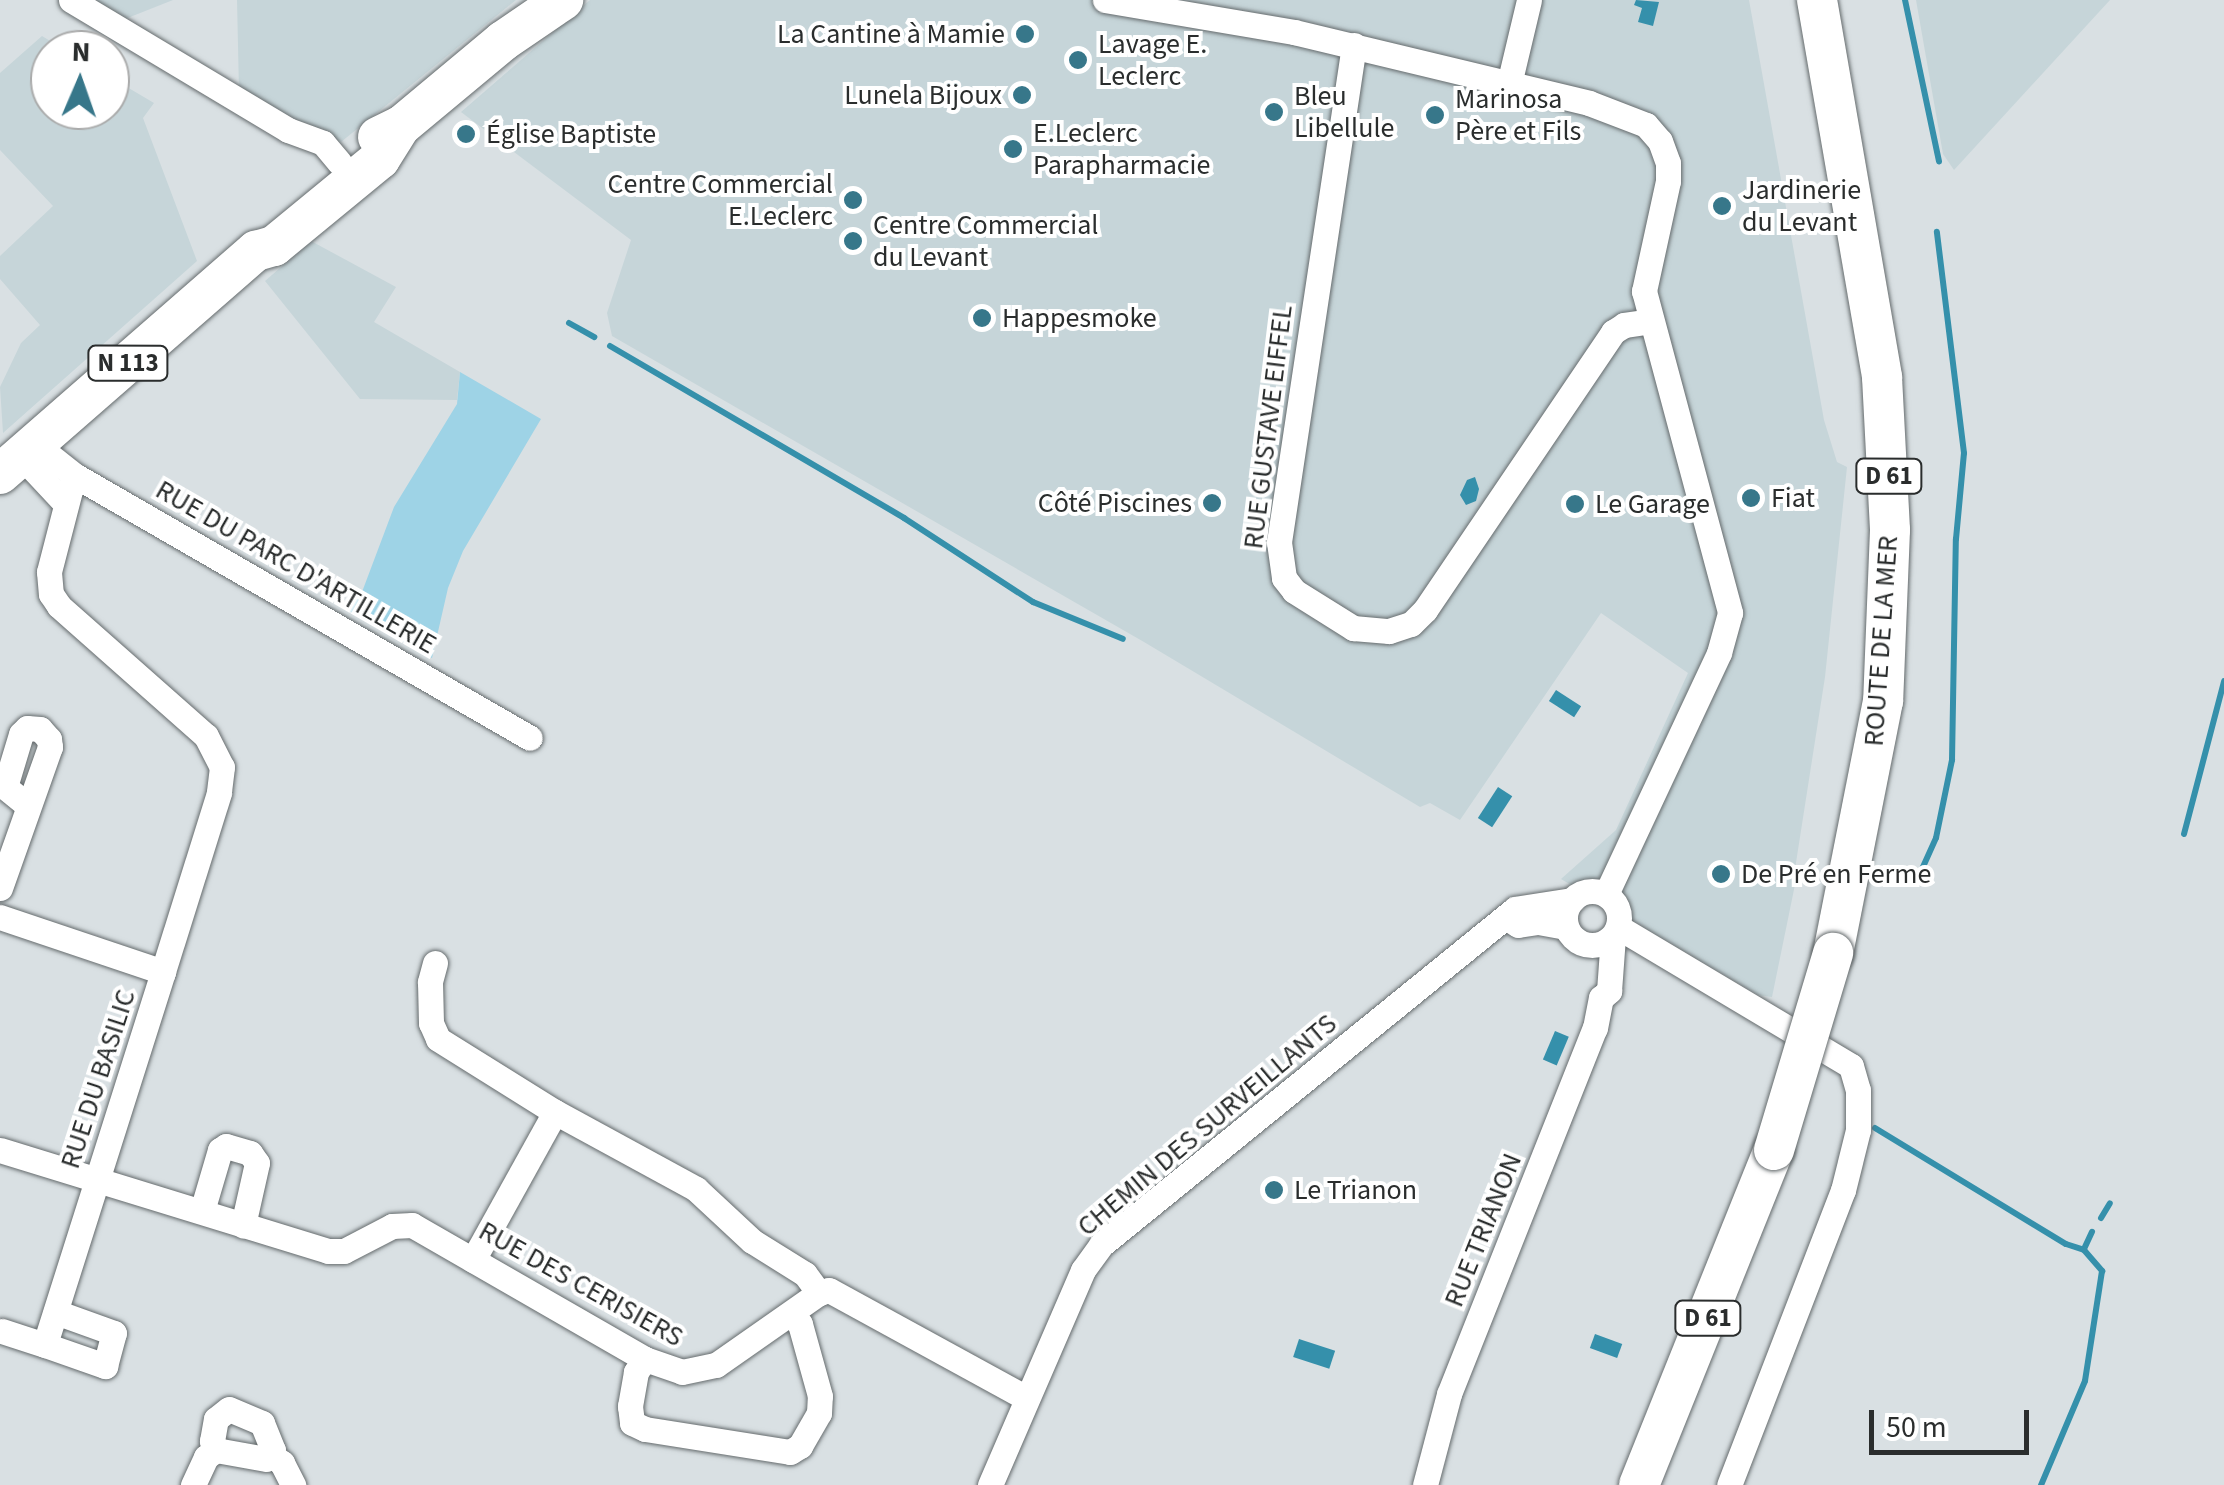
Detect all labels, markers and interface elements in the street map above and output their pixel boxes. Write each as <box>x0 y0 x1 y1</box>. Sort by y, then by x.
place label: La Cantine à Mamie <box>777 17 1005 51</box>
marker: La Cantine à Mamie <box>1014 23 1036 45</box>
place label: Lavage E. Leclerc <box>1098 27 1207 93</box>
north arrow <box>30 30 130 130</box>
text: N <box>71 32 91 72</box>
marker: Lavage E. Leclerc <box>1067 49 1089 71</box>
place label: Lunela Bijoux <box>844 78 1002 112</box>
place label: Bleu Libellule <box>1294 79 1394 145</box>
place label: Marinosa Père et Fils <box>1455 82 1581 148</box>
marker: Lunela Bijoux <box>1011 84 1033 106</box>
marker: Bleu Libellule <box>1263 101 1285 123</box>
marker: Marinosa Père et Fils <box>1424 104 1446 126</box>
place label: E.Leclerc Parapharmacie <box>1033 116 1210 182</box>
place label: Église Baptiste <box>486 117 656 151</box>
marker: Église Baptiste <box>455 123 477 145</box>
marker: E.Leclerc Parapharmacie <box>1002 138 1024 160</box>
place label: Centre Commercial E.Leclerc <box>608 167 833 233</box>
place label: Jardinerie du Levant <box>1742 173 1861 239</box>
marker: Centre Commercial E.Leclerc <box>842 189 864 211</box>
marker: Jardinerie du Levant <box>1711 195 1733 217</box>
place label: Centre Commercial du Levant <box>873 208 1098 274</box>
marker: Centre Commercial du Levant <box>842 230 864 252</box>
place label: Happesmoke <box>1002 301 1157 335</box>
street label: RUE GUSTAVE EIFFEL <box>1236 303 1300 551</box>
marker: Happesmoke <box>971 307 993 329</box>
road number: N 113 <box>86 343 170 383</box>
road number: D 61 <box>1854 456 1924 496</box>
street label: RUE DU PARC D'ARTILLERIE <box>150 473 442 661</box>
place label: Fiat <box>1771 481 1815 515</box>
place label: Côté Piscines <box>1038 486 1192 520</box>
place label: Le Garage <box>1595 487 1710 521</box>
marker: Fiat <box>1740 487 1762 509</box>
marker: Côté Piscines <box>1201 492 1223 514</box>
marker: Le Garage <box>1564 493 1586 515</box>
street label: ROUTE DE LA MER <box>1857 535 1905 747</box>
place label: De Pré en Ferme <box>1741 857 1931 891</box>
marker: De Pré en Ferme <box>1710 863 1732 885</box>
street label: RUE DU BASILIC <box>53 985 143 1173</box>
street label: CHEMIN DES SURVEILLANTS <box>1071 1007 1343 1243</box>
street label: RUE TRIANON <box>1437 1148 1529 1312</box>
place label: Le Trianon <box>1294 1173 1417 1207</box>
marker: Le Trianon <box>1263 1179 1285 1201</box>
street label: RUE DES CERISIERS <box>473 1214 689 1354</box>
road number: D 61 <box>1673 1298 1743 1338</box>
scale bar <box>1874 1390 2034 1452</box>
text: 50 m <box>1886 1406 1947 1449</box>

